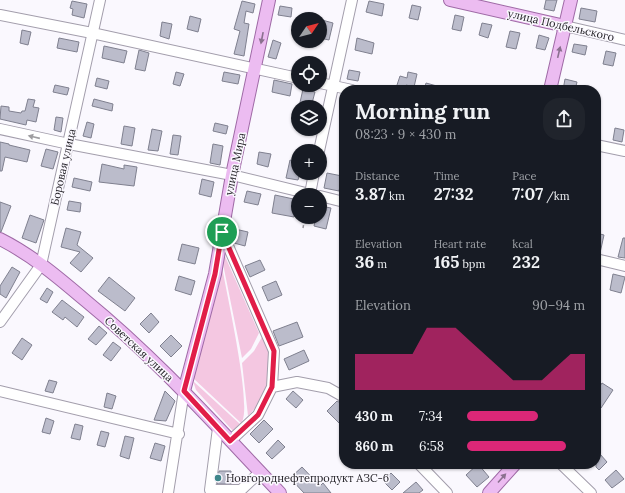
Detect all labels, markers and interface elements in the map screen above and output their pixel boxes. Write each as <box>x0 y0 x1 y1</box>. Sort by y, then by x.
street label: улица Подбельского <box>506 6 616 44</box>
north arrow <box>291 12 327 48</box>
map controls <box>291 12 327 224</box>
one-way arrow <box>258 32 264 44</box>
one-way arrow <box>556 46 562 58</box>
button: locate <box>291 56 327 92</box>
text: Morning run <box>355 97 490 125</box>
button: share <box>543 98 585 140</box>
button: layers <box>291 100 327 136</box>
text: 08:23 · 9 × 430 m <box>355 126 456 143</box>
street label: Боровая улица <box>47 127 79 207</box>
street label: улица Мира <box>222 131 249 197</box>
one-way arrow <box>28 133 40 139</box>
button: + <box>291 144 327 180</box>
text: Distance <box>355 169 400 183</box>
text: Time <box>434 169 460 183</box>
text: Pace <box>512 169 536 183</box>
text: 3.87 <box>355 183 386 205</box>
text: 27:32 <box>434 183 474 205</box>
text: 7:07 <box>512 183 543 205</box>
button: − <box>291 188 327 224</box>
text: km <box>386 189 405 203</box>
text: /km <box>543 189 570 203</box>
pin <box>205 215 239 249</box>
icon: arrive <box>211 221 233 243</box>
text: Elevation <box>355 237 402 251</box>
text: Heart rate <box>434 237 486 251</box>
text: kcal <box>512 237 533 251</box>
text: 36 <box>355 251 374 273</box>
text: 165 <box>434 251 460 273</box>
text: 232 <box>512 251 540 273</box>
text: m <box>374 257 387 271</box>
text: bpm <box>460 257 485 271</box>
text: Elevation <box>355 297 411 314</box>
text: 90–94 m <box>532 297 585 314</box>
street label: Советская улица <box>102 313 177 385</box>
text: 430 m <box>355 408 393 425</box>
text: 7:34 <box>419 408 443 425</box>
text: 860 m <box>355 438 394 455</box>
text: 6:58 <box>419 438 444 455</box>
place label: Новгороднефтепродукт АЗС-6 <box>226 471 389 485</box>
marker: Новгороднефтепродукт АЗС-6 <box>213 473 223 483</box>
one-way arrow <box>498 473 507 484</box>

